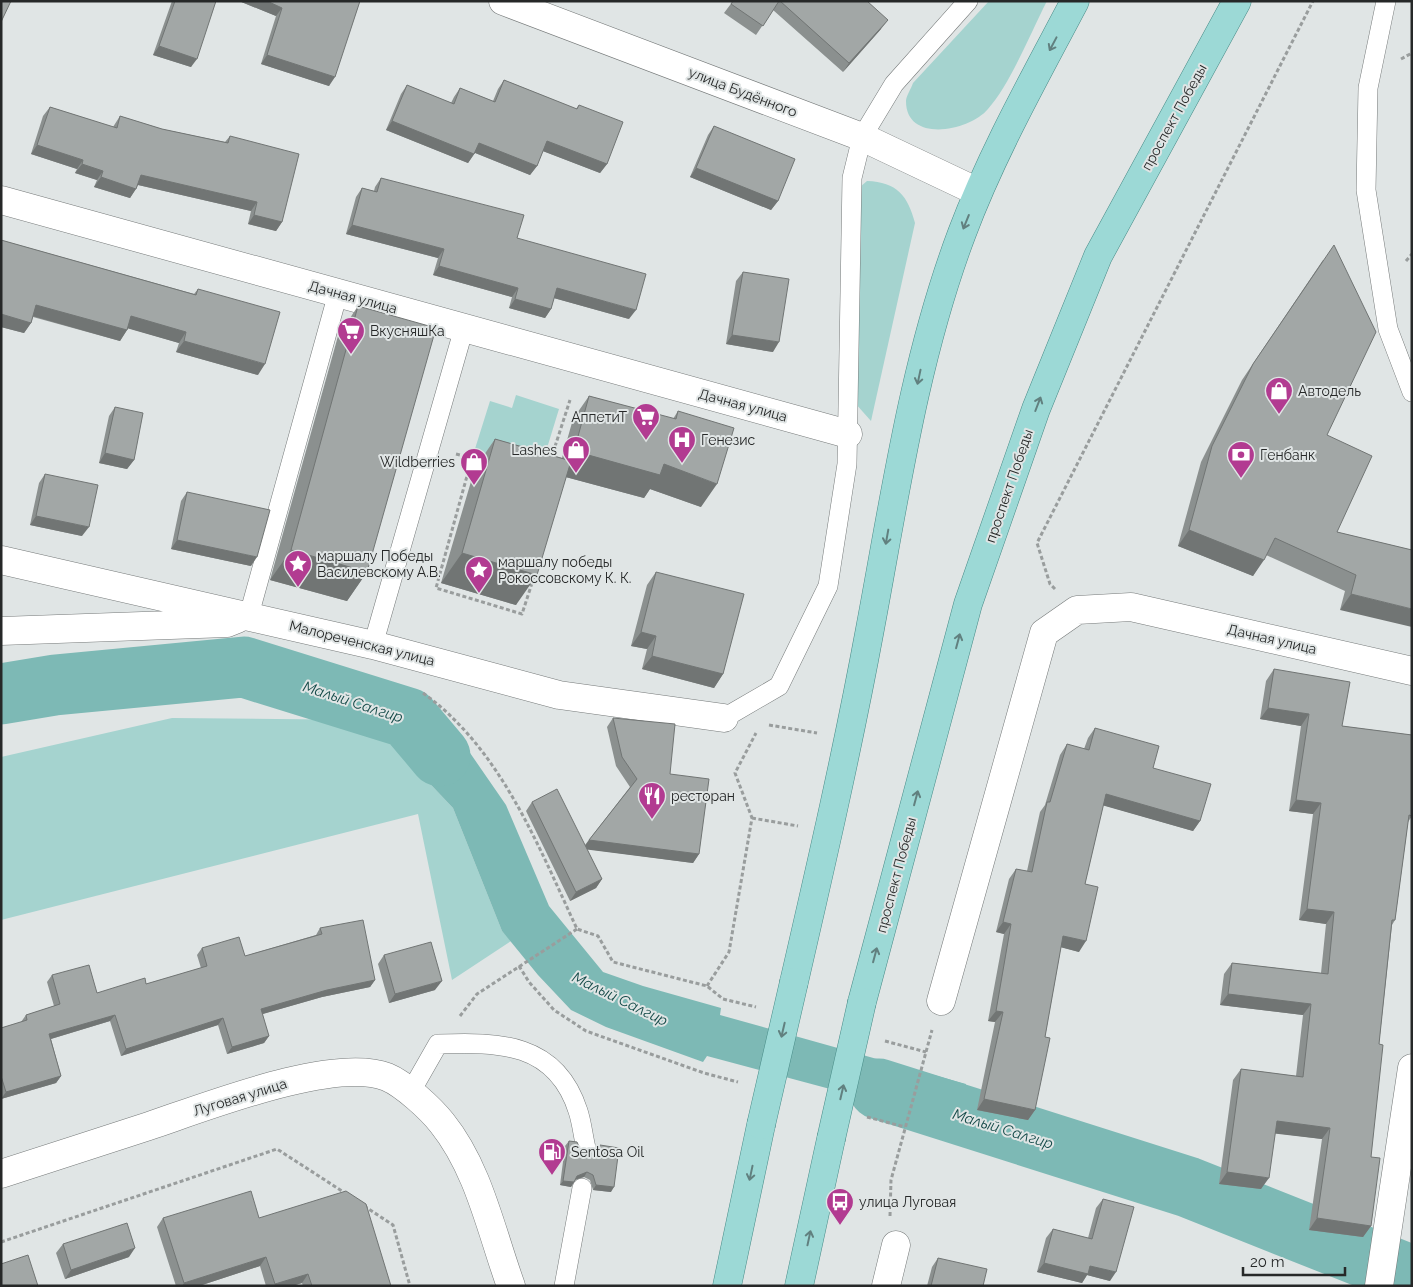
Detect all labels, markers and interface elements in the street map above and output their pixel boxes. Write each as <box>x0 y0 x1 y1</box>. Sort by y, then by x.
one-way arrow <box>1047 37 1057 51</box>
street label: проспект Победы <box>1138 61 1210 173</box>
street label: улица Будённого <box>687 64 799 120</box>
one-way arrow <box>961 214 971 229</box>
street label: Дачная улица <box>307 277 399 317</box>
supermarket icon: ВкусняшКа <box>336 316 366 355</box>
place label: ВкусняшКа <box>370 323 445 339</box>
one-way arrow <box>914 369 923 385</box>
shop icon: Автодель <box>1264 376 1294 415</box>
place label: Автодель <box>1298 383 1361 399</box>
street label: Дачная улица <box>697 385 789 425</box>
one-way arrow <box>1034 397 1043 413</box>
supermarket icon: АппетиТ <box>631 402 661 441</box>
place label: АппетиТ <box>571 409 627 425</box>
hospital icon: Генезис <box>667 425 697 464</box>
street label: проспект Победы <box>982 427 1036 545</box>
place label: Генезис <box>701 432 756 448</box>
shop icon: Lashes <box>561 435 591 474</box>
bank icon: Генбанк <box>1226 440 1256 479</box>
place label: Lashes <box>511 442 557 458</box>
shop icon: Wildberries <box>459 447 489 486</box>
place label: Генбанк <box>1260 447 1315 463</box>
place label: Wildberries <box>380 454 455 470</box>
one-way arrow <box>882 528 892 544</box>
place label: маршалу Победы Василевскому А.В. <box>317 548 441 580</box>
place icon: маршалу Победы Василевскому А.В. <box>283 549 313 588</box>
place label: маршалу победы Рокоссовскому К. К. <box>498 554 631 586</box>
place icon: маршалу победы Рокоссовскому К. К. <box>464 555 494 594</box>
street label: Малореченская улица <box>288 617 436 669</box>
street label: Дачная улица <box>1226 621 1318 657</box>
one-way arrow <box>954 634 963 650</box>
water label: Малый Салгир <box>301 677 405 727</box>
restaurant icon: ресторан <box>637 781 667 820</box>
place label: ресторан <box>671 788 735 804</box>
one-way arrow <box>912 791 922 807</box>
street label: проспект Победы <box>873 815 919 935</box>
one-way arrow <box>871 948 880 964</box>
water label: Малый Салгир <box>569 968 671 1030</box>
one-way arrow <box>778 1022 787 1038</box>
street label: Луговая улица <box>191 1075 289 1119</box>
one-way arrow <box>838 1084 847 1100</box>
water label: Малый Салгир <box>951 1105 1055 1153</box>
fuel station icon: Sentosa Oil <box>537 1137 567 1176</box>
place label: Sentosa Oil <box>571 1144 644 1160</box>
one-way arrow <box>746 1165 755 1181</box>
bus stop icon: улица Луговая <box>825 1187 855 1226</box>
place label: улица Луговая <box>859 1194 956 1210</box>
one-way arrow <box>805 1231 814 1247</box>
scale bar <box>1243 1244 1346 1276</box>
text: 20 m <box>1250 1253 1285 1271</box>

